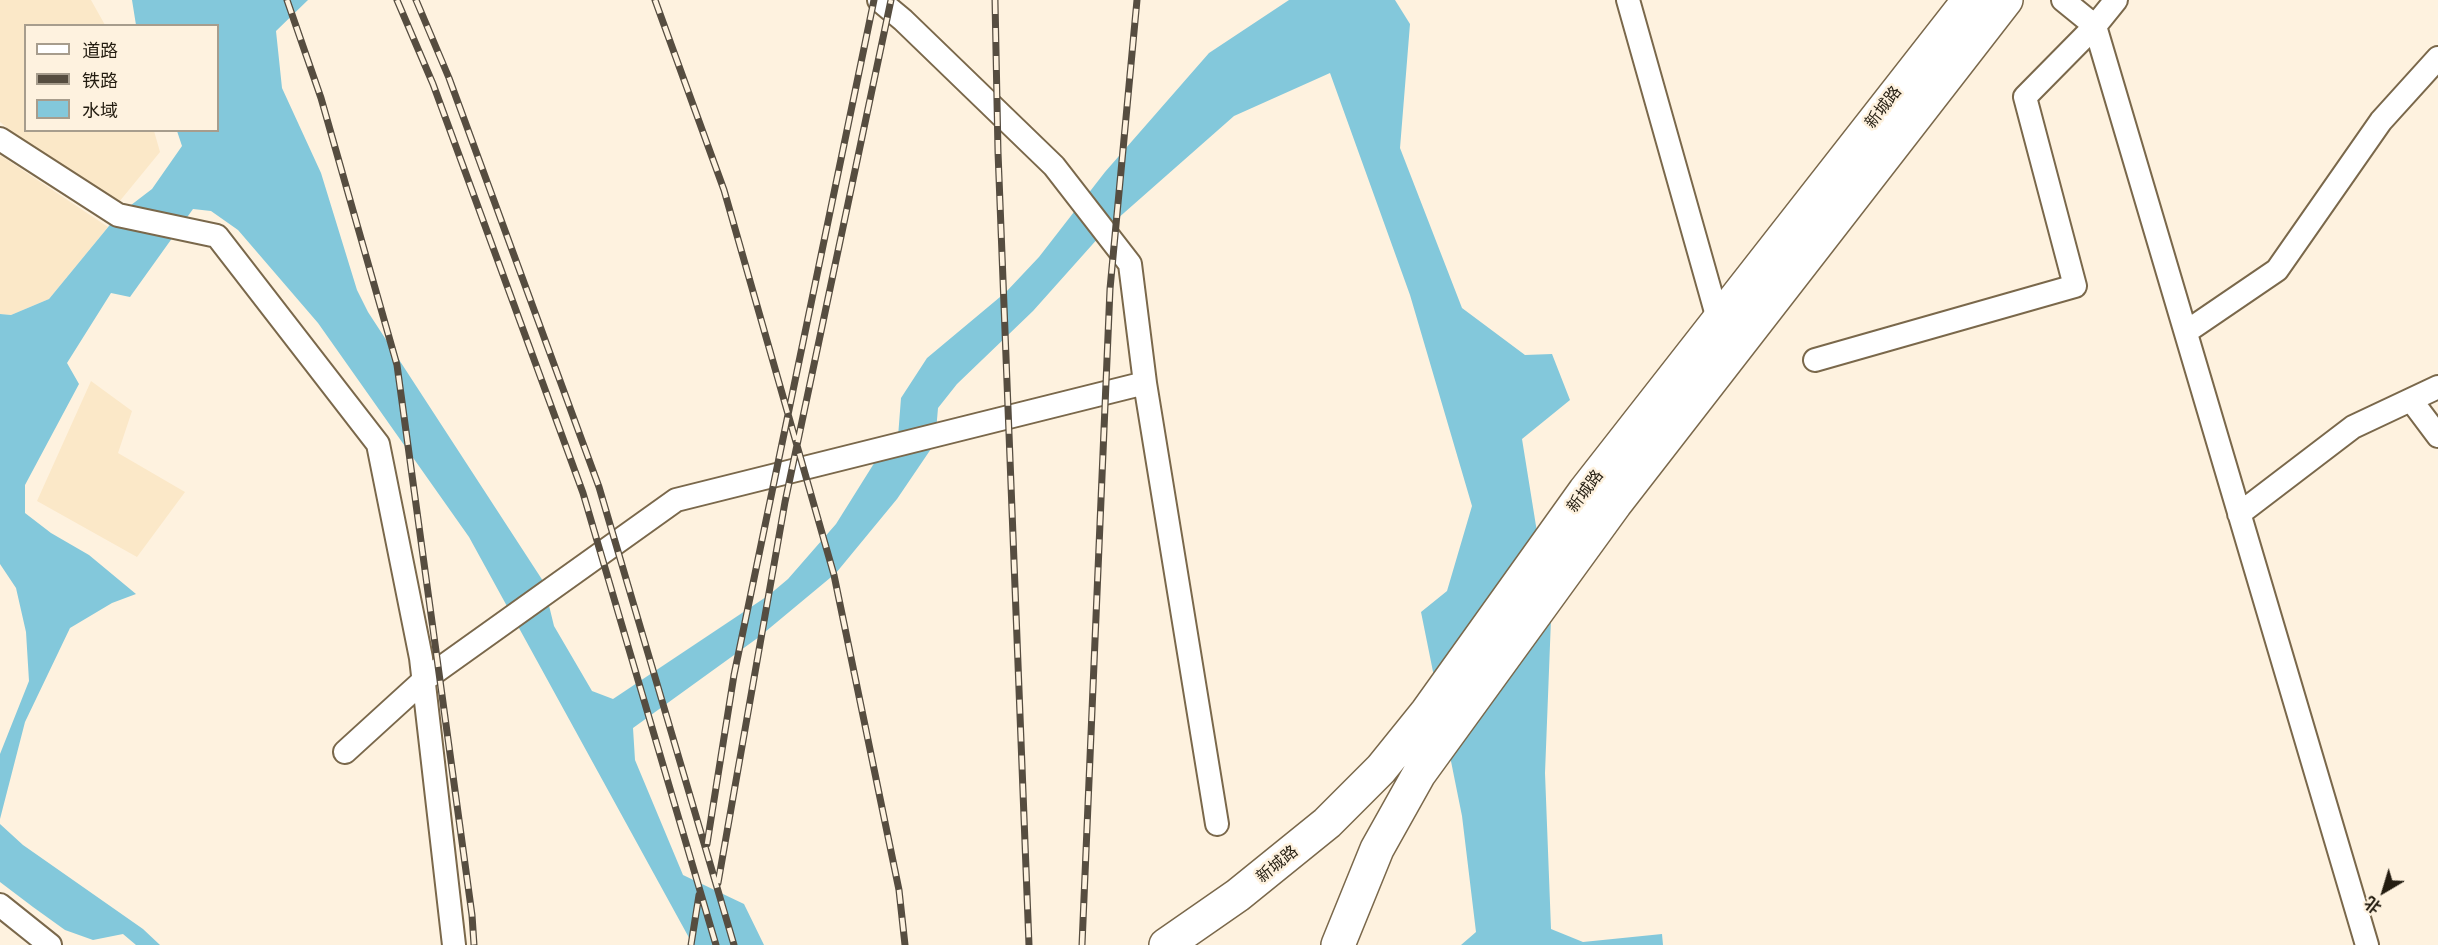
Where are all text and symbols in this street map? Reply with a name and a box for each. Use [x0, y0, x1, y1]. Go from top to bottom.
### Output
legend [24, 24, 219, 132]
text: 道路 [82, 40, 118, 60]
text: 铁路 [82, 70, 118, 90]
street label: 新城路 [1861, 82, 1905, 132]
text: 水域 [82, 100, 118, 120]
street label: 新城路 [1563, 466, 1607, 516]
street label: 新城路 [1252, 841, 1302, 887]
north arrow [2354, 861, 2414, 921]
text: 北 [2361, 893, 2385, 917]

